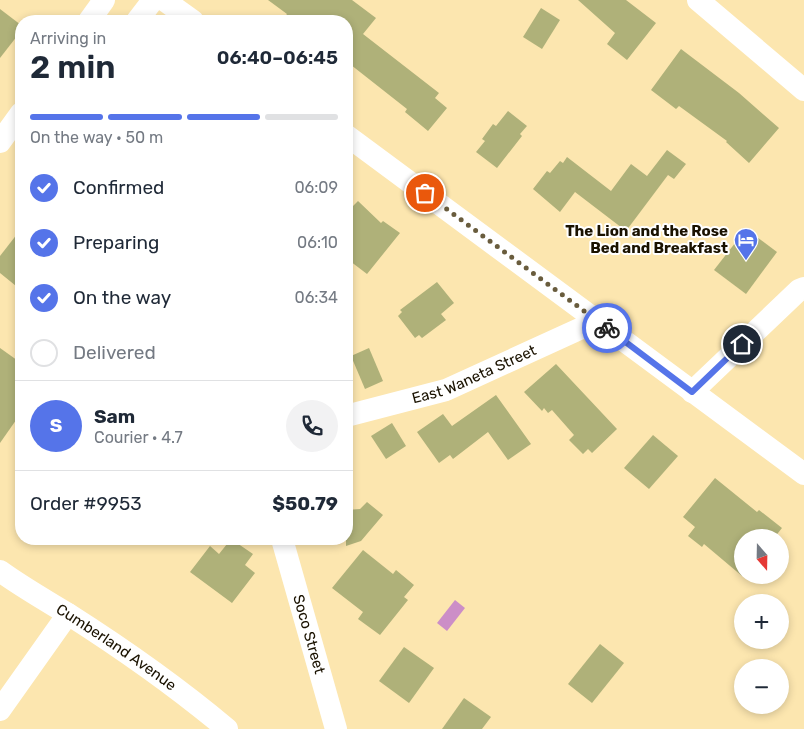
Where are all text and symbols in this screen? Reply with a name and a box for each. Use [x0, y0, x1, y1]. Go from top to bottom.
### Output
text: Arriving in [30, 29, 106, 48]
text: 06:40–06:45 [217, 46, 338, 69]
text: 2 min [30, 48, 115, 86]
text: On the way · 50 m [30, 128, 163, 147]
pin [404, 172, 446, 214]
icon: check [30, 174, 58, 202]
text: Confirmed [73, 176, 164, 199]
text: 06:09 [294, 178, 338, 197]
icon: bag [411, 179, 439, 207]
place label: The Lion and the Rose Bed and Breakfast [565, 222, 728, 257]
hotel icon: The Lion and the Rose Bed and Breakfast [733, 227, 759, 261]
icon: check [30, 229, 58, 257]
text: Preparing [73, 231, 159, 254]
text: 06:10 [297, 233, 338, 252]
icon: check [30, 284, 58, 312]
text: On the way [73, 286, 171, 309]
text: 06:34 [295, 288, 338, 307]
courier [582, 303, 632, 353]
icon: bike [593, 314, 621, 342]
pin [721, 323, 763, 365]
icon: home [728, 330, 756, 358]
text: Delivered [73, 341, 156, 364]
street label: East Waneta Street [410, 341, 539, 407]
button: phone [286, 400, 338, 452]
text: Sam [94, 405, 135, 428]
text: S [50, 414, 62, 437]
text: Courier · 4.7 [94, 428, 183, 447]
text: Order #9953 [30, 492, 142, 515]
text: $50.79 [272, 492, 338, 515]
north arrow [734, 529, 789, 584]
map controls [734, 529, 789, 714]
street label: Soco Street [289, 592, 329, 676]
button: + [734, 594, 789, 649]
street label: Cumberland Avenue [53, 600, 180, 694]
button: − [734, 659, 789, 714]

